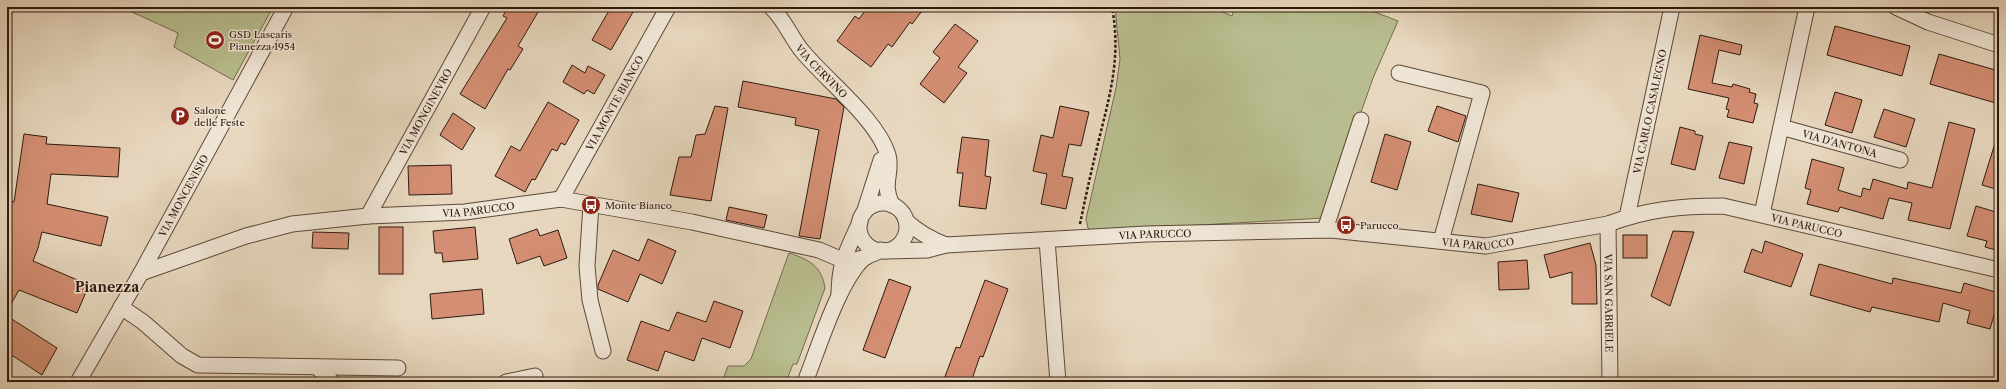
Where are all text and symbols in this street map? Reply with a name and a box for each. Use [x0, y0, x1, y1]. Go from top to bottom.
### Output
place label: GSD Lascaris Pianezza 1954 [229, 28, 295, 53]
sports icon: GSD Lascaris Pianezza 1954 [204, 29, 226, 51]
street label: VIA CERVINO [792, 41, 850, 101]
street label: VIA CARLO CASALEGNO [1630, 48, 1670, 176]
street label: VIA MONTE BIANCO [583, 53, 647, 154]
street label: VIA MONGINEVRO [396, 66, 455, 158]
place label: Salone delle Feste [194, 104, 245, 129]
parking icon: Salone delle Feste [169, 105, 191, 127]
street label: VIA D'ANTONA [1800, 127, 1879, 161]
street label: VIA MONCENISIO [155, 152, 211, 240]
bus stop icon: Monte Bianco [580, 194, 602, 216]
street label: VIA PARUCCO [441, 199, 516, 220]
place label: Monte Bianco [605, 199, 672, 212]
street label: VIA PARUCCO [1769, 211, 1844, 240]
bus stop icon: Parucco [1335, 214, 1357, 236]
place label: Parucco [1360, 219, 1399, 232]
street label: VIA PARUCCO [1117, 227, 1192, 243]
street label: VIA PARUCCO [1440, 235, 1515, 253]
street label: VIA SAN GABRIELE [1601, 253, 1616, 352]
district label: Pianezza [75, 278, 140, 296]

